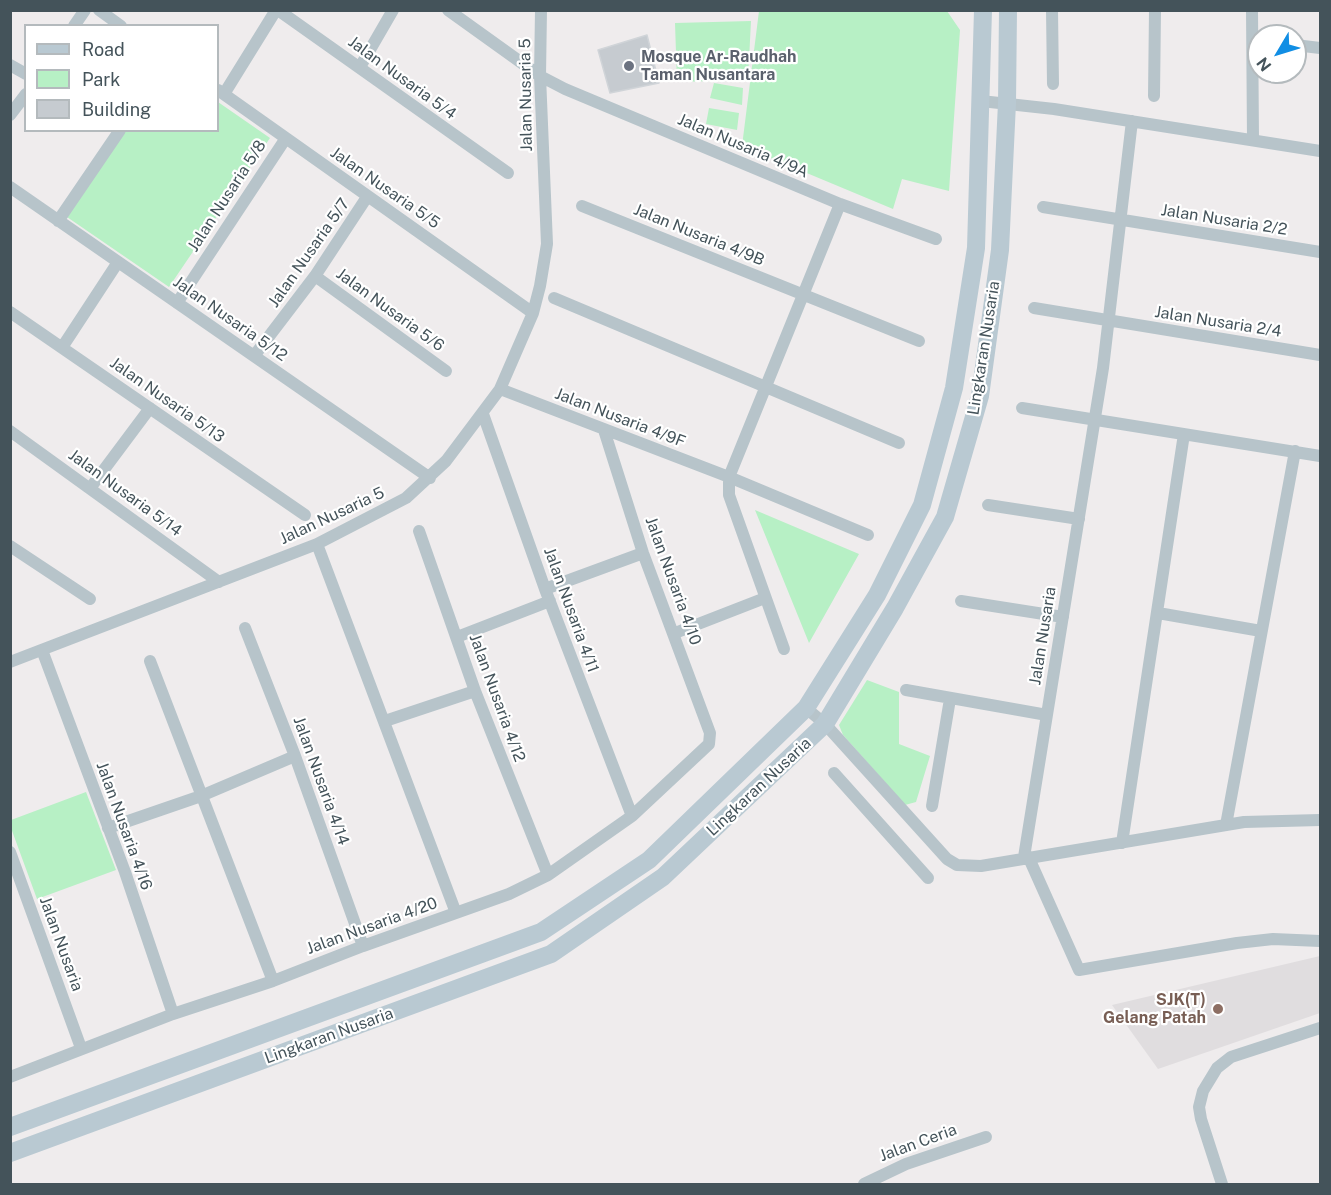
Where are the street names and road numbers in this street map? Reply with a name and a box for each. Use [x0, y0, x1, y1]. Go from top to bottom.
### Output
street label: Jalan Nusaria 5/4 [344, 32, 460, 124]
street label: Jalan Nusaria 5 [515, 38, 537, 152]
street label: Jalan Nusaria 4/9A [675, 110, 811, 182]
street label: Jalan Nusaria 5/8 [184, 137, 270, 255]
street label: Jalan Nusaria 5/5 [327, 143, 443, 233]
street label: Jalan Nusaria 5/7 [264, 195, 354, 311]
street label: Jalan Nusaria 4/9B [631, 200, 767, 270]
street label: Jalan Nusaria 2/2 [1159, 201, 1289, 239]
street label: Jalan Nusaria 5/6 [332, 264, 448, 356]
street label: Jalan Nusaria 5/12 [169, 272, 291, 366]
street label: Lingkaran Nusaria [964, 280, 1004, 416]
street label: Jalan Nusaria 2/4 [1153, 302, 1283, 342]
street label: Jalan Nusaria 5/13 [106, 353, 228, 447]
street label: Jalan Nusaria 4/9F [552, 384, 688, 452]
street label: Jalan Nusaria 5/14 [65, 445, 185, 541]
street label: Jalan Nusaria 5 [277, 483, 387, 549]
street label: Jalan Nusaria 4/10 [641, 514, 705, 648]
street label: Jalan Nusaria 4/11 [539, 545, 603, 675]
street label: Jalan Nusaria [1026, 586, 1060, 686]
street label: Jalan Nusaria 4/12 [465, 631, 529, 765]
street label: Jalan Nusaria 4/14 [289, 714, 353, 848]
street label: Lingkaran Nusaria [703, 734, 815, 840]
street label: Jalan Nusaria 4/16 [92, 759, 156, 893]
street label: Jalan Nusaria 4/20 [304, 893, 440, 959]
street label: Jalan Nusaria [35, 894, 87, 994]
street label: Lingkaran Nusaria [262, 1004, 396, 1068]
street label: Jalan Ceria [877, 1120, 959, 1166]

